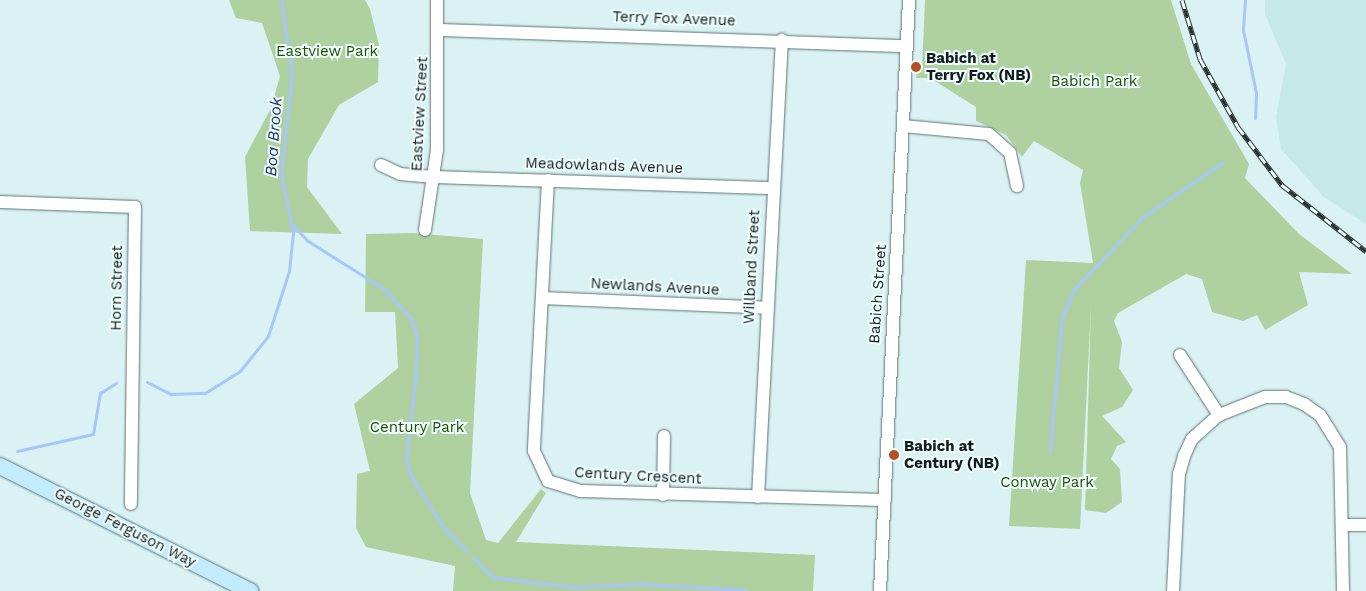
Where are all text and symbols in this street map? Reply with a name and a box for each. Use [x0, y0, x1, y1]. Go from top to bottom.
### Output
street label: Terry Fox Avenue [612, 8, 736, 30]
park label: Eastview Park [276, 43, 378, 61]
place label: Babich at Terry Fox (NB) [926, 49, 1032, 84]
street label: Eastview Street [408, 56, 432, 172]
marker: Babich at Terry Fox (NB) [910, 61, 922, 73]
park label: Babich Park [1051, 73, 1137, 91]
water label: Boa Brook [262, 97, 286, 177]
street label: Meadowlands Avenue [525, 154, 683, 178]
street label: Willband Street [740, 209, 764, 325]
street label: Babich Street [866, 244, 890, 344]
street label: Horn Street [107, 245, 127, 331]
street label: Newlands Avenue [590, 275, 720, 299]
park label: Century Park [370, 419, 464, 437]
place label: Babich at Century (NB) [904, 437, 1000, 472]
marker: Babich at Century (NB) [888, 449, 900, 461]
street label: Century Crescent [574, 464, 702, 488]
park label: Conway Park [1000, 474, 1094, 492]
street label: George Ferguson Way [51, 484, 199, 572]

